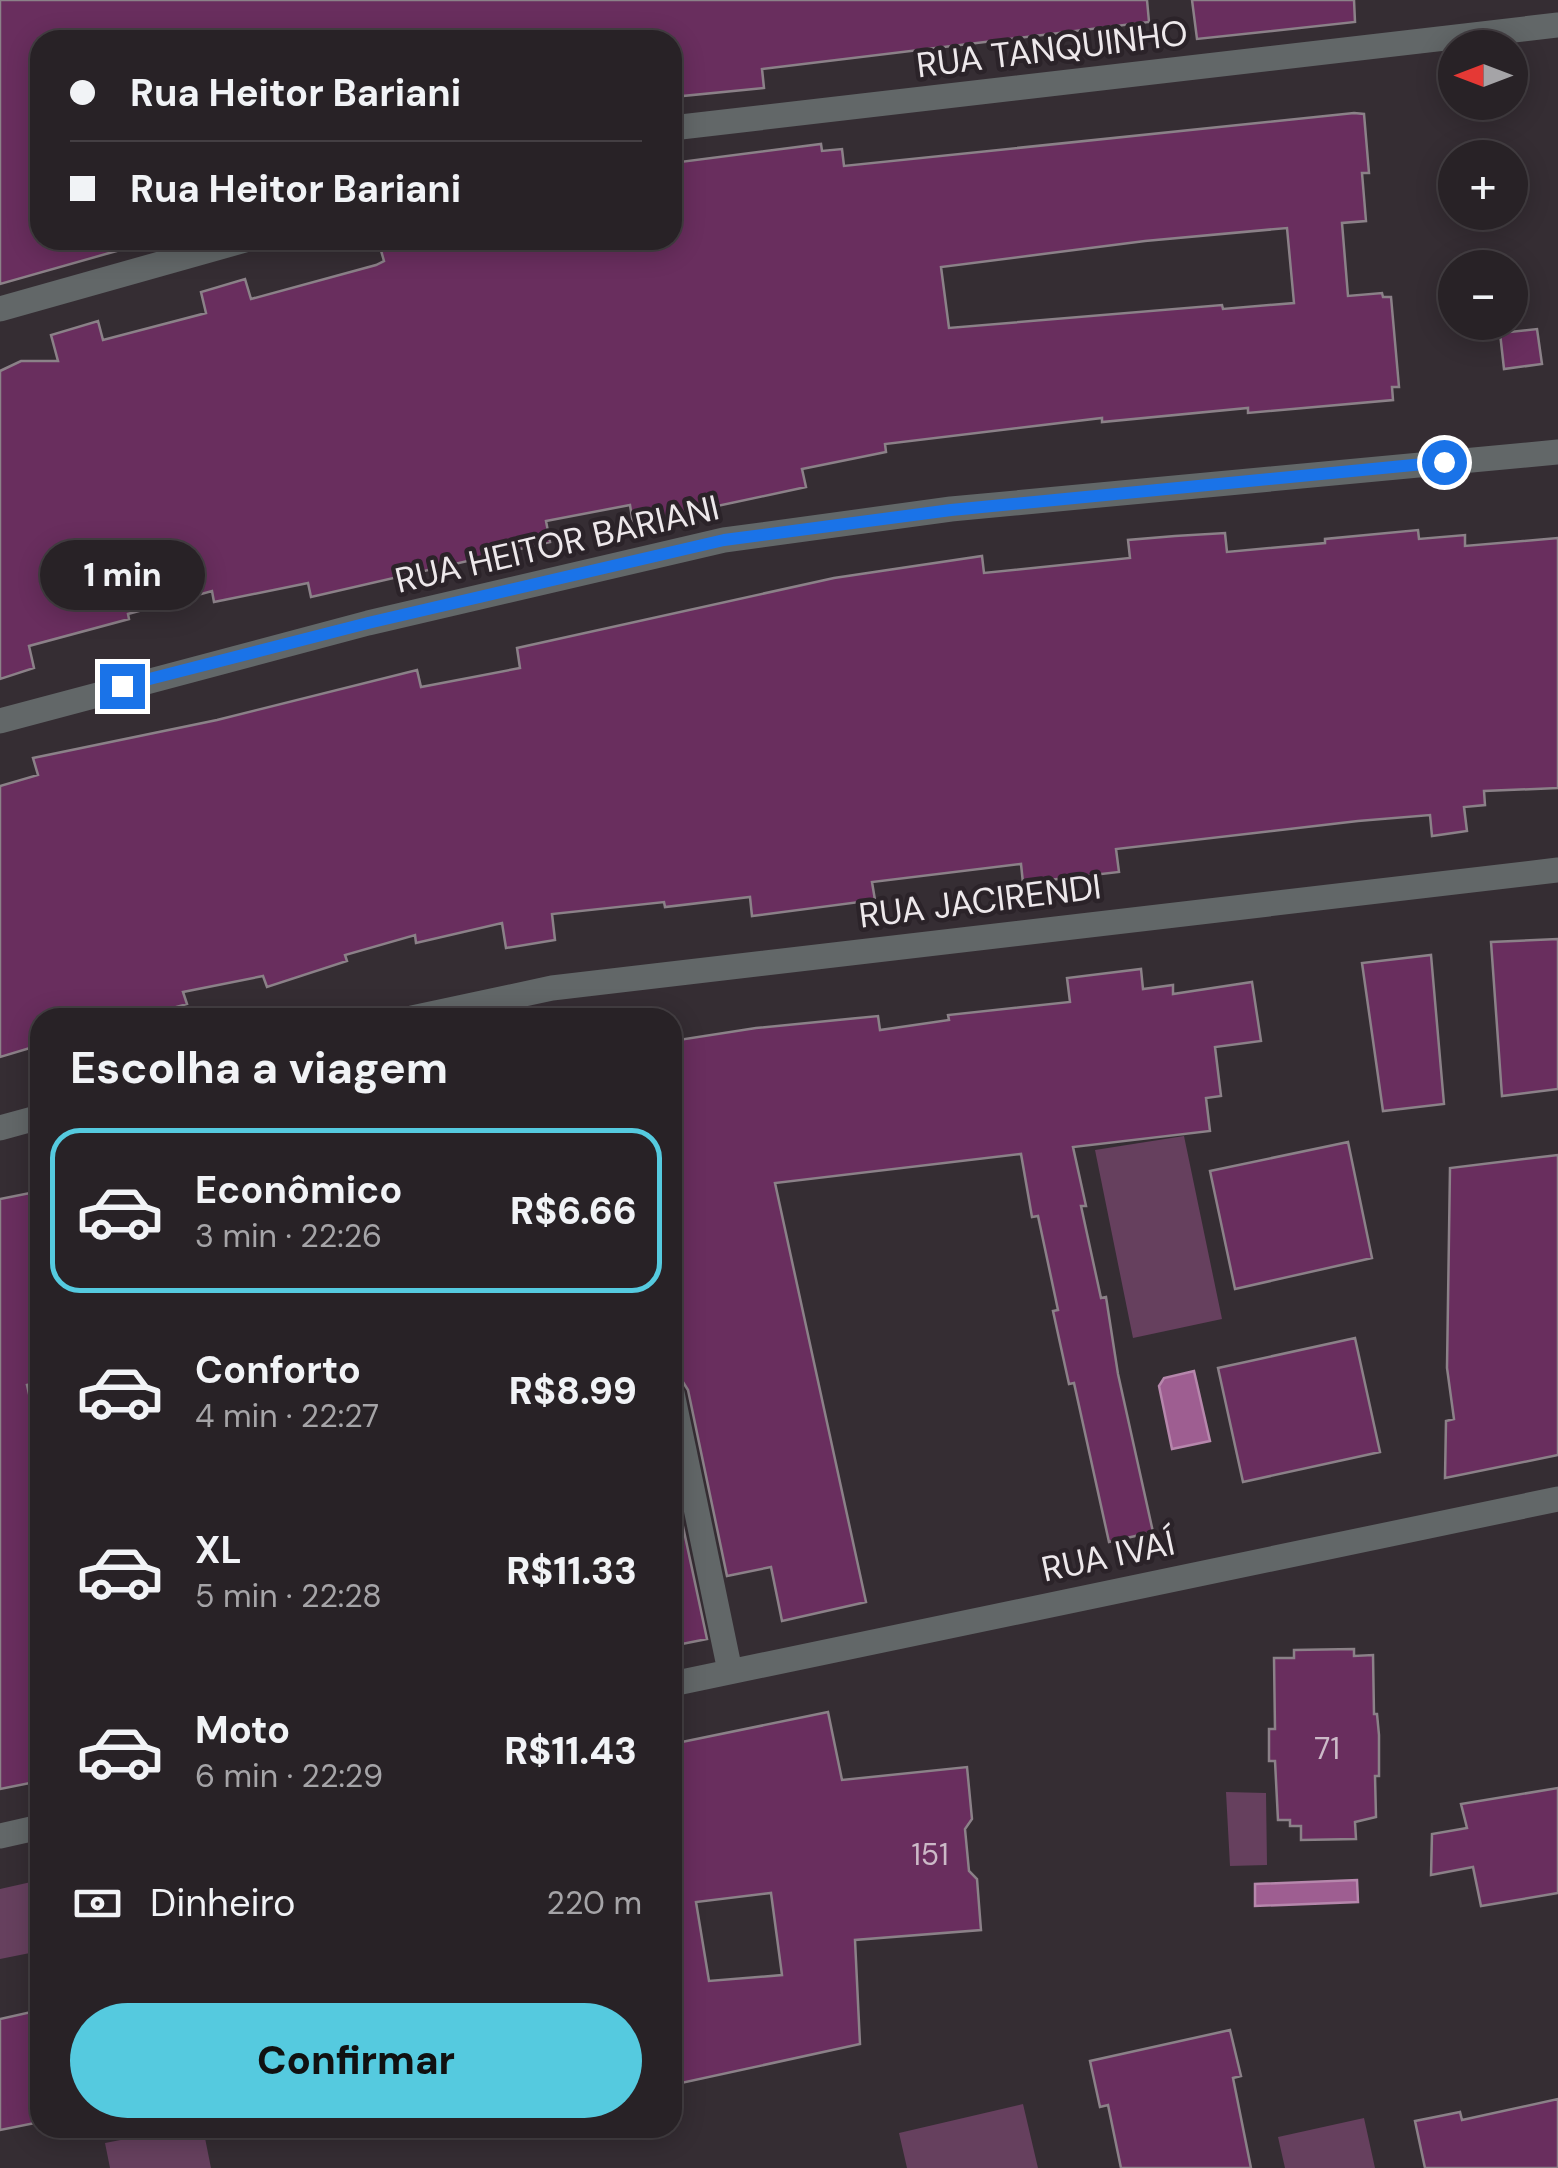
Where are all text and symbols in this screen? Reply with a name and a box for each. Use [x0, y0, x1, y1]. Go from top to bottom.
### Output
street label: RUA TANQUINHO [914, 10, 1190, 88]
north arrow [1438, 30, 1528, 120]
map controls [1438, 30, 1528, 340]
text: Rua Heitor Bariani [130, 68, 461, 118]
button: + [1438, 140, 1528, 230]
text: Rua Heitor Bariani [130, 164, 461, 214]
button: − [1438, 250, 1528, 340]
route start [1422, 440, 1467, 485]
street label: RUA HEITOR BARIANI [391, 484, 723, 604]
callout: 1 min [39, 541, 204, 611]
text: 1 min [83, 554, 162, 596]
route end [100, 664, 145, 709]
street label: RUA JACIRENDI [856, 863, 1104, 939]
text: Escolha a viagem [70, 1038, 448, 1097]
text: Econômico [195, 1165, 402, 1215]
icon: car [75, 1166, 165, 1256]
text: R$6.66 [510, 1186, 637, 1236]
text: 3 min · 22:26 [195, 1215, 382, 1257]
text: Conforto [195, 1345, 361, 1395]
icon: car [75, 1346, 165, 1436]
text: R$8.99 [509, 1366, 637, 1416]
text: 4 min · 22:27 [195, 1395, 379, 1437]
street label: RUA IVAÍ [1037, 1519, 1179, 1593]
text: XL [195, 1525, 242, 1575]
icon: car [75, 1526, 165, 1616]
text: R$11.33 [506, 1546, 637, 1596]
text: 5 min · 22:28 [195, 1575, 382, 1617]
text: Moto [195, 1705, 290, 1755]
icon: car [75, 1706, 165, 1796]
text: R$11.43 [504, 1726, 637, 1776]
house number: 71 [1314, 1729, 1340, 1768]
text: 6 min · 22:29 [195, 1755, 383, 1797]
house number: 151 [911, 1835, 949, 1874]
icon: cash [70, 1876, 125, 1931]
text: Dinheiro [150, 1878, 296, 1928]
text: 220 m [547, 1882, 642, 1924]
button: Confirmar [70, 2003, 642, 2118]

